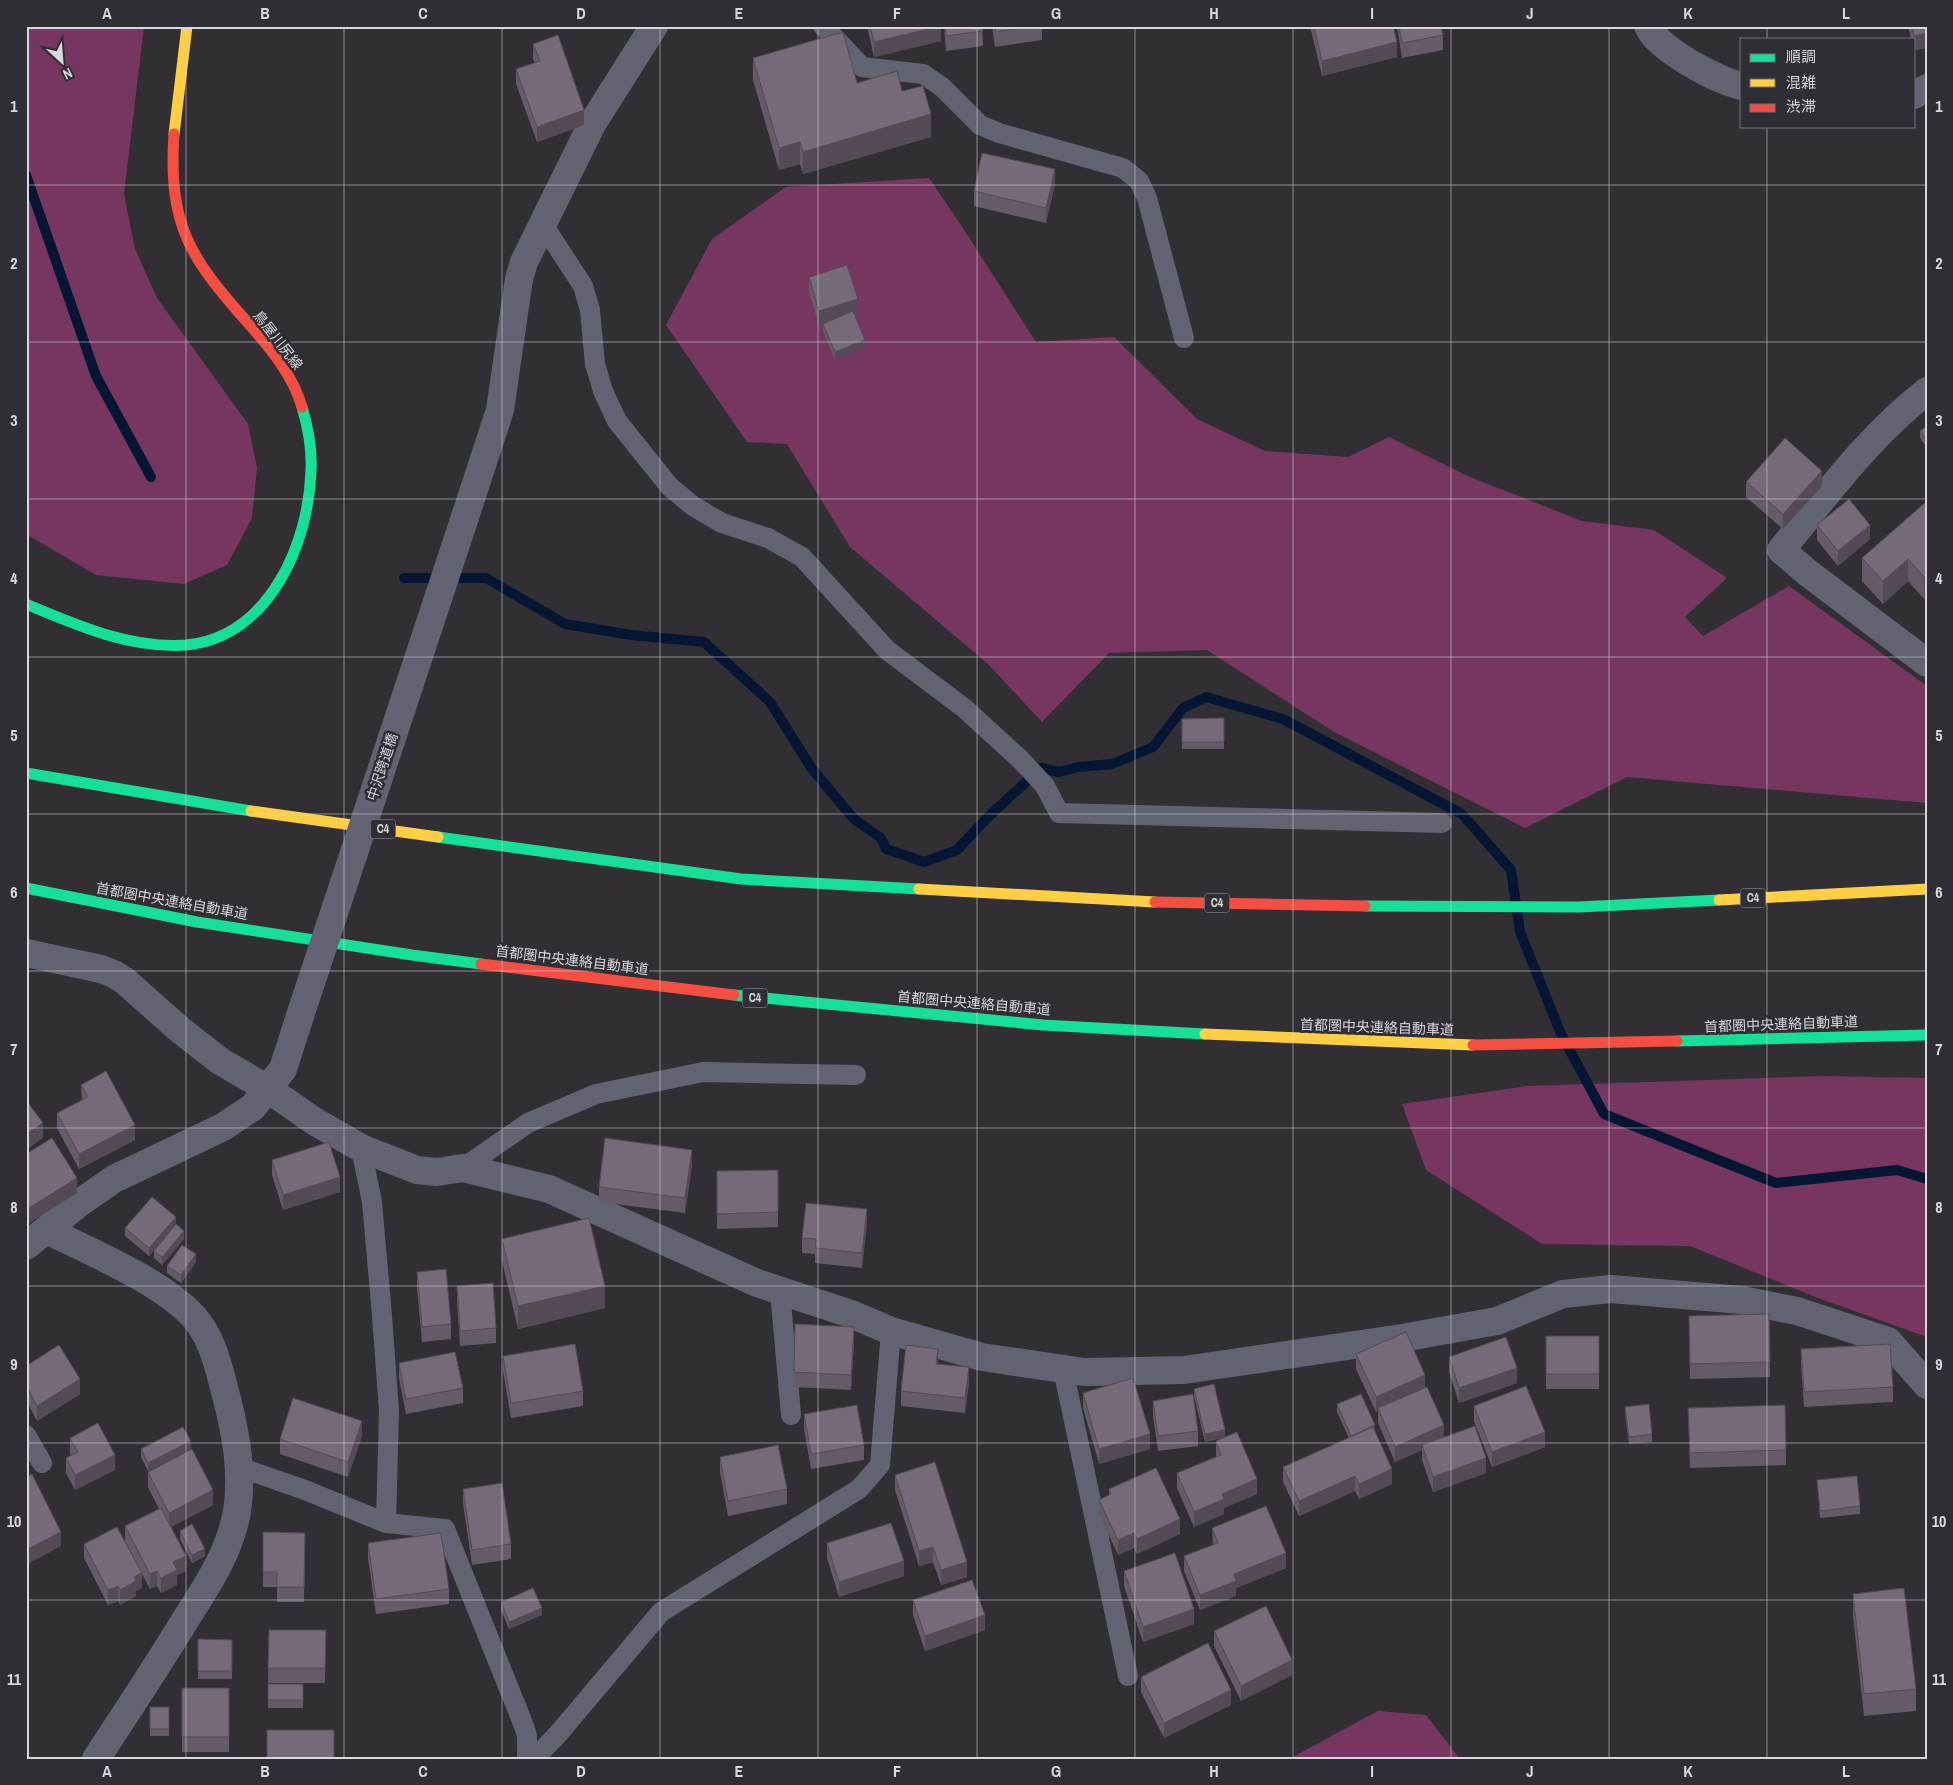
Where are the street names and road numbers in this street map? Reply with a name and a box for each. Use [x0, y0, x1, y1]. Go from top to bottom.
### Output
street label: 鳥屋川尻線 [249, 307, 307, 373]
street label: 中沢跨道橋 [363, 731, 401, 803]
road number: C4 [370, 820, 396, 839]
street label: 首都圏中央連絡自動車道 [95, 879, 249, 923]
road number: C4 [1740, 888, 1766, 908]
road number: C4 [1204, 894, 1230, 912]
street label: 首都圏中央連絡自動車道 [494, 942, 650, 978]
street label: 首都圏中央連絡自動車道 [897, 987, 1051, 1019]
road number: C4 [742, 988, 768, 1008]
street label: 首都圏中央連絡自動車道 [1704, 1012, 1858, 1036]
street label: 首都圏中央連絡自動車道 [1300, 1015, 1454, 1039]

